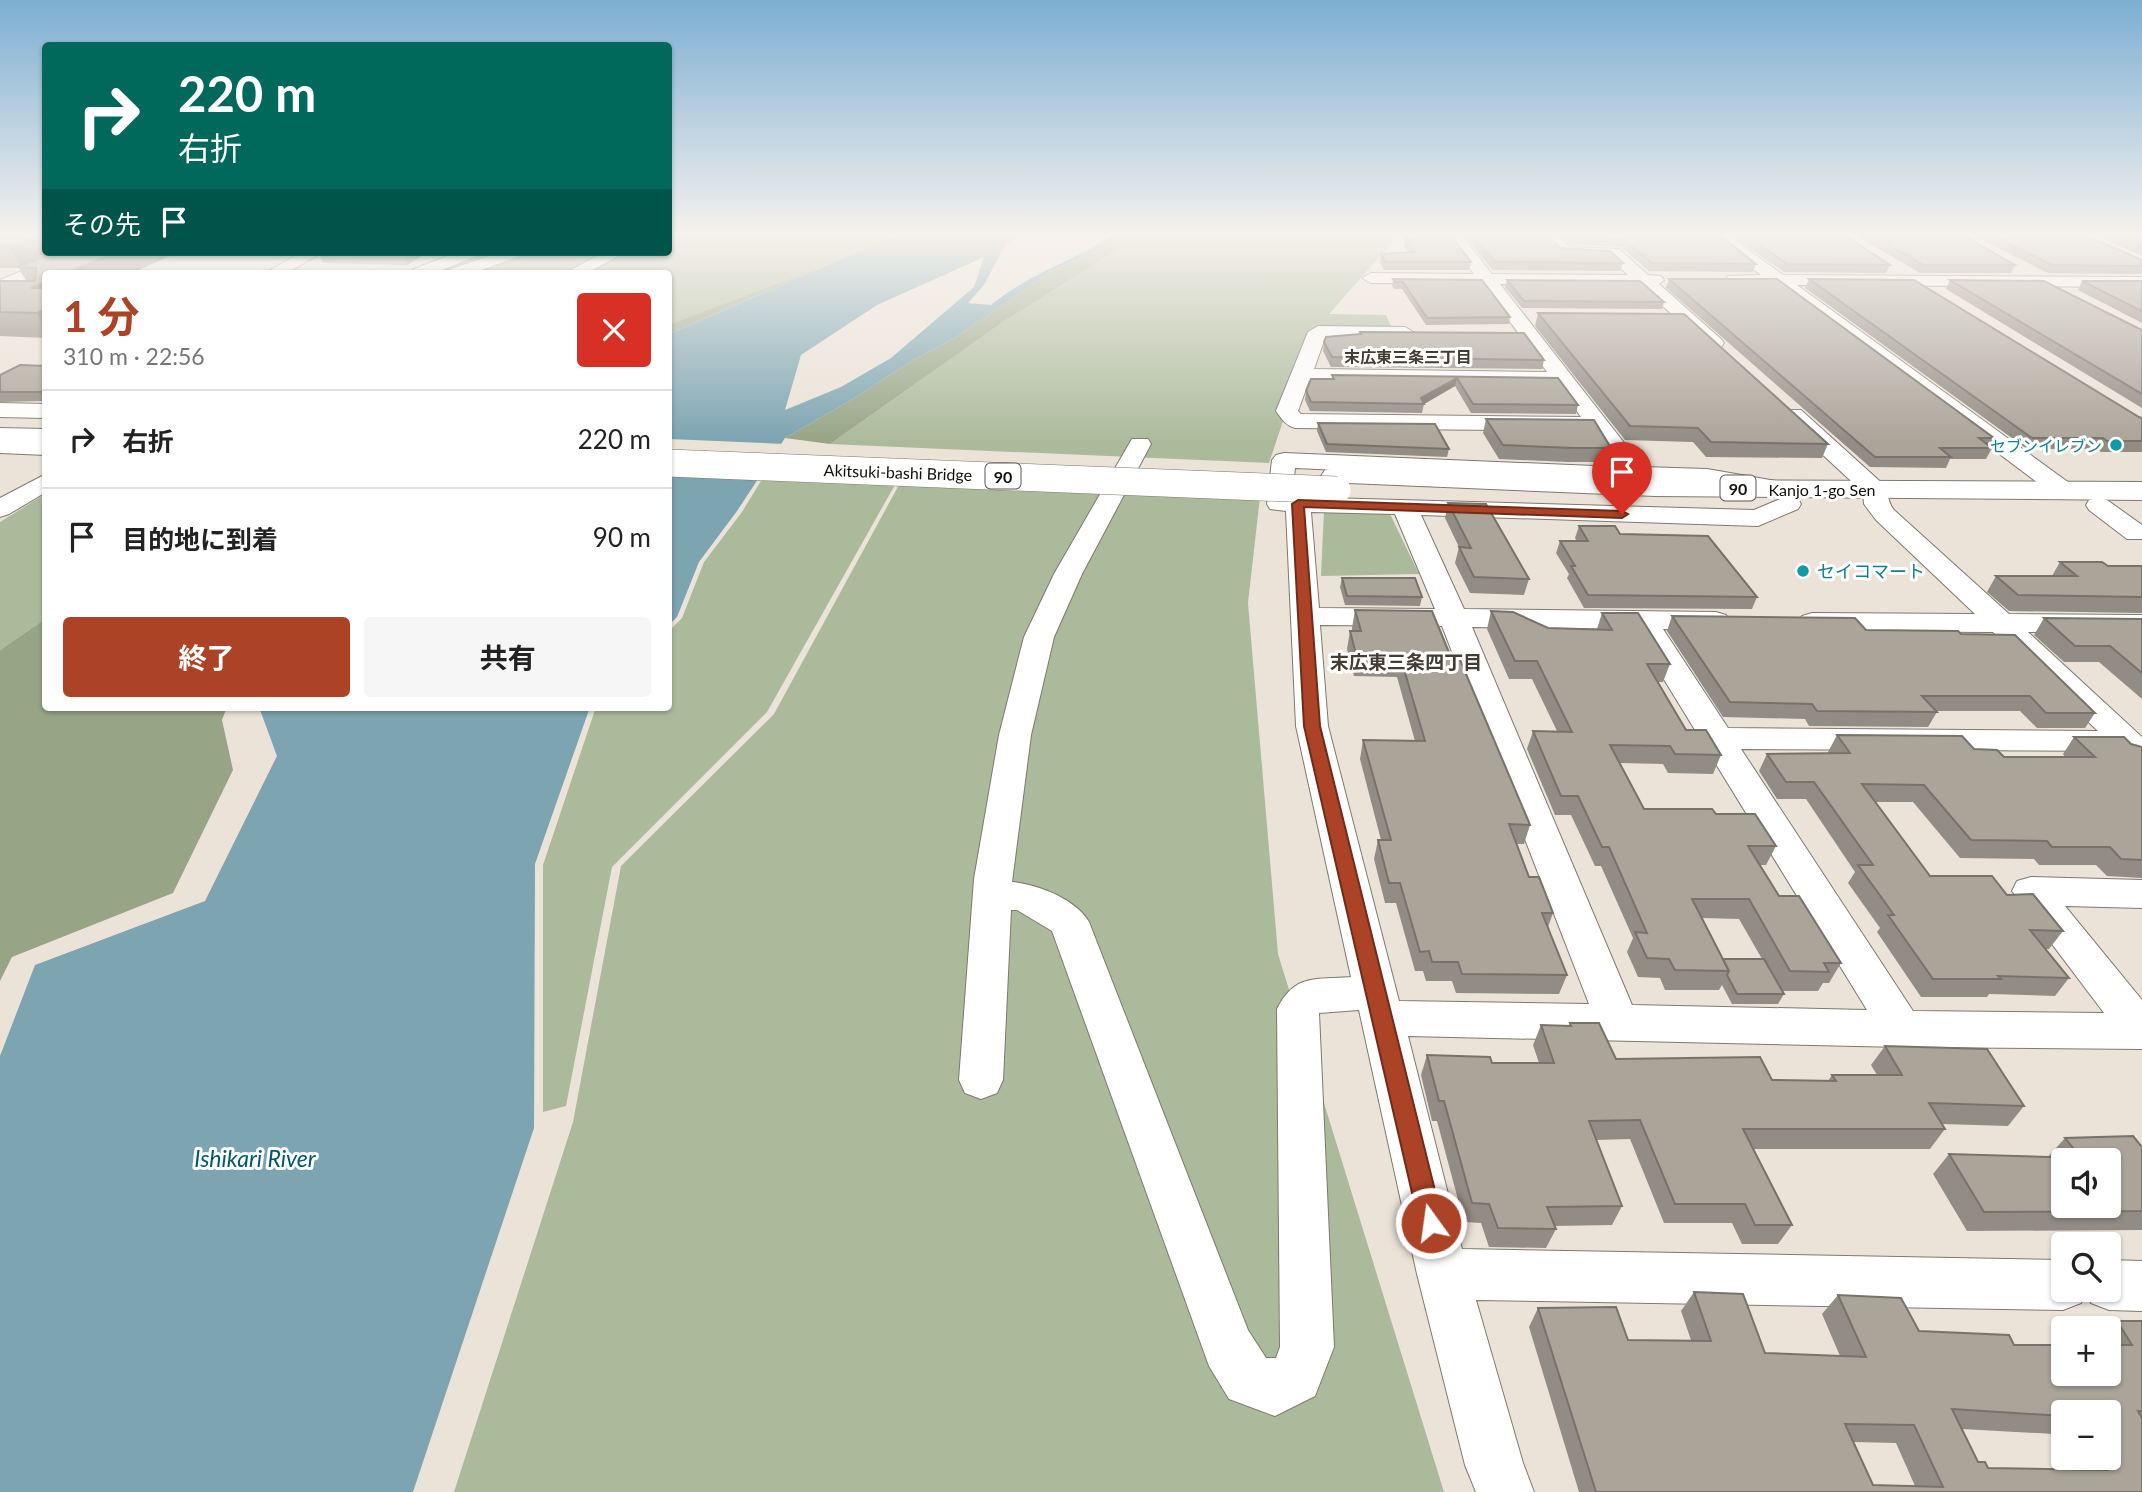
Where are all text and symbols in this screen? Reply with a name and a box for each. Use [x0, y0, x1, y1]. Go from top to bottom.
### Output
text: 220 m [178, 64, 316, 122]
icon: right [63, 70, 154, 161]
text: 右折 [178, 128, 242, 167]
icon: arrive [155, 203, 193, 241]
text: その先 [63, 208, 141, 240]
text: 1 分 [63, 291, 140, 341]
button: close [577, 293, 651, 367]
text: 310 m · 22:56 [63, 342, 205, 370]
district label: 末広東三条三丁目 [1344, 347, 1472, 366]
icon: right [63, 420, 101, 458]
text: 220 m [578, 423, 651, 455]
text: 右折 [122, 425, 174, 457]
place label: セブンイレブン [1990, 436, 2102, 455]
marker: セブンイレブン [2108, 437, 2124, 453]
pin [1592, 442, 1652, 514]
icon: arrive [1603, 453, 1641, 491]
street label: Akitsuki-bashi Bridge [824, 460, 972, 484]
road number: 90 [986, 463, 1020, 489]
road number: 90 [1720, 475, 1756, 500]
street label: Kanjo 1-go Sen [1768, 480, 1876, 499]
icon: arrive [63, 518, 101, 556]
text: 90 m [593, 521, 651, 553]
text: 目的地に到着 [122, 523, 278, 555]
place label: セイコマート [1817, 560, 1925, 582]
marker: セイコマート [1795, 563, 1811, 579]
button: 終了 [63, 617, 350, 697]
button: 共有 [364, 617, 651, 697]
district label: 末広東三条四丁目 [1330, 650, 1482, 673]
water label: Ishikari River [194, 1144, 317, 1172]
map controls [2051, 1148, 2121, 1470]
button: sound [2051, 1148, 2121, 1218]
position arrow [1394, 1186, 1468, 1260]
button: search [2051, 1232, 2121, 1302]
button: + [2051, 1316, 2121, 1386]
button: − [2051, 1400, 2121, 1470]

